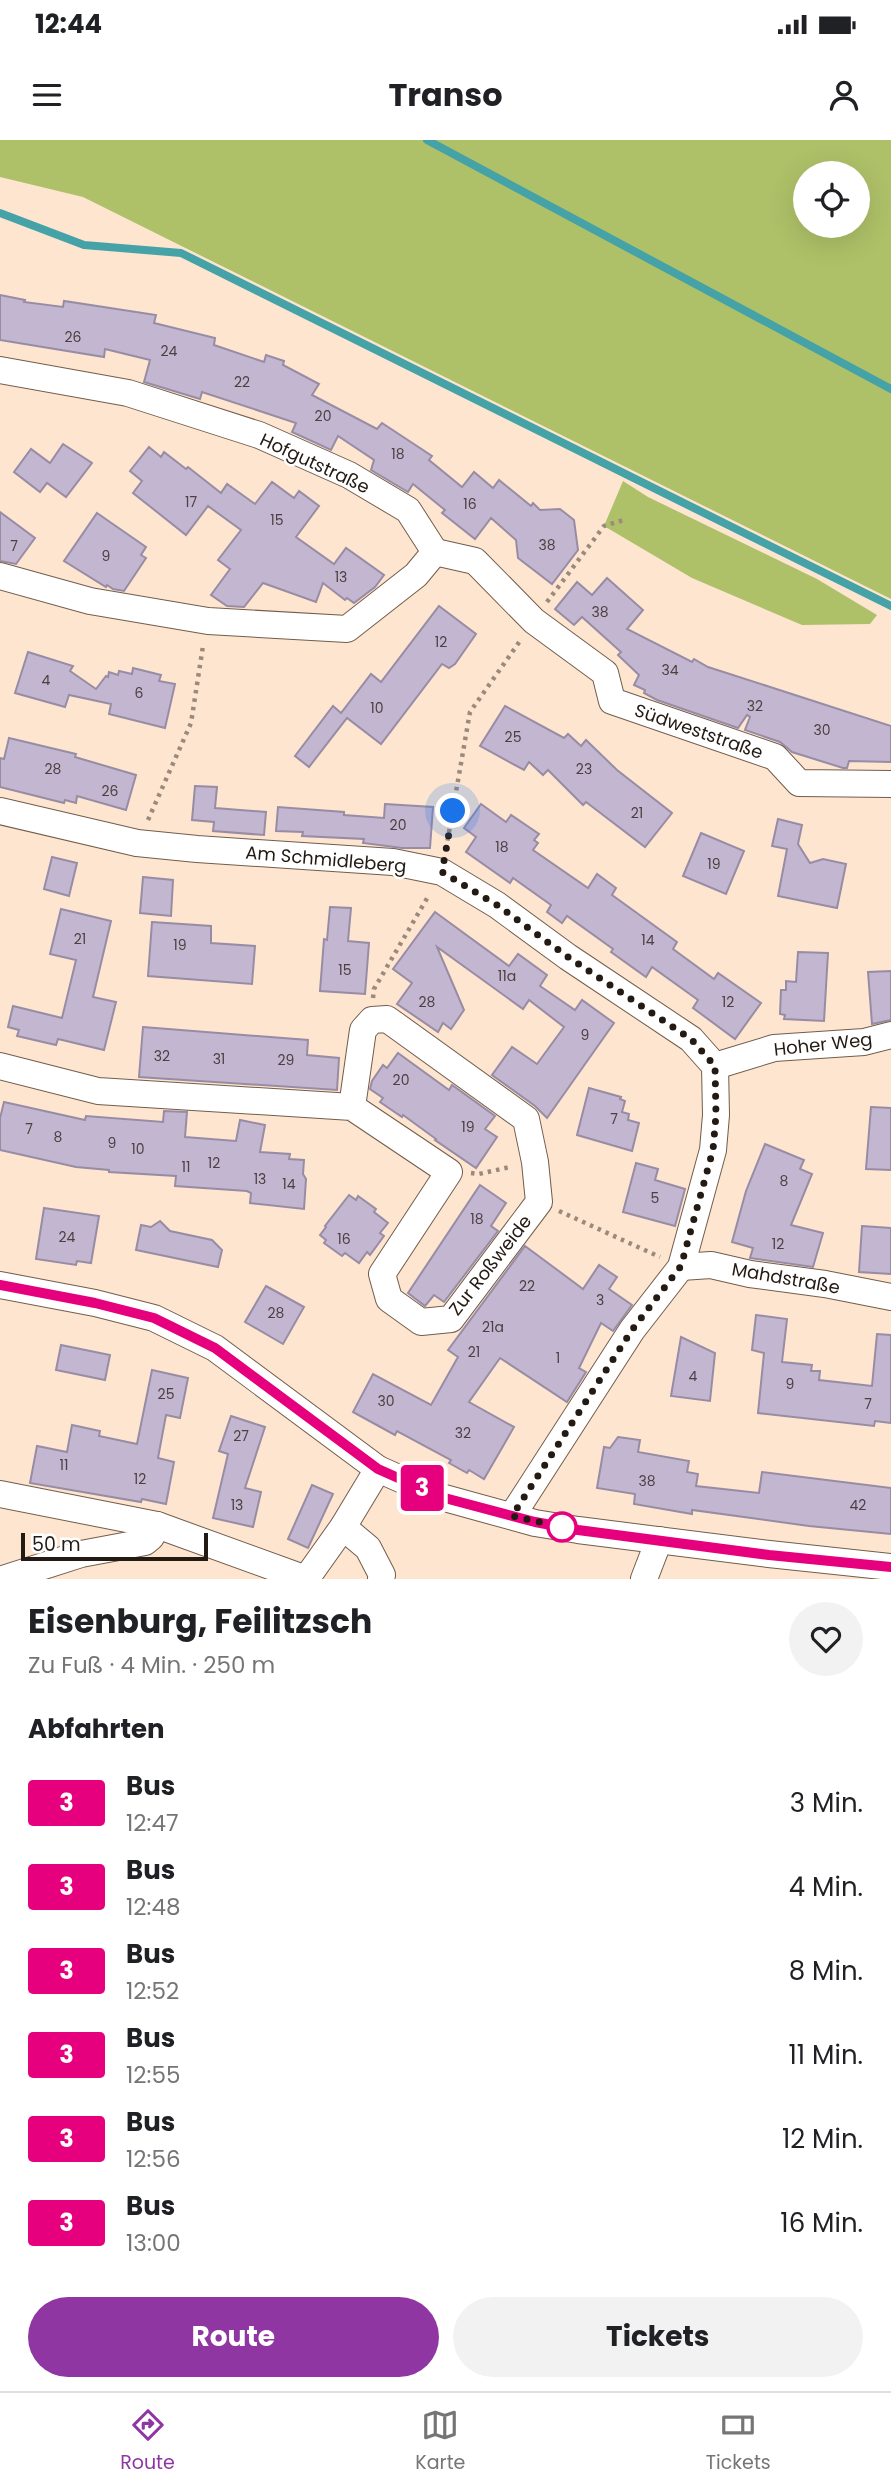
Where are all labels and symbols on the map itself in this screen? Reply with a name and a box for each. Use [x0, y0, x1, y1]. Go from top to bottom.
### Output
house number: 26 [65, 327, 82, 347]
house number: 24 [161, 341, 178, 361]
house number: 22 [234, 372, 250, 392]
house number: 20 [315, 406, 331, 426]
street label: Hofgutstraße [256, 427, 374, 499]
house number: 18 [391, 444, 405, 464]
house number: 17 [185, 492, 197, 512]
house number: 16 [463, 494, 477, 514]
house number: 15 [270, 510, 284, 530]
house number: 38 [538, 535, 556, 555]
house number: 7 [10, 536, 18, 556]
house number: 9 [102, 546, 110, 566]
house number: 13 [335, 567, 347, 587]
house number: 38 [591, 602, 609, 622]
house number: 12 [435, 632, 447, 652]
house number: 34 [661, 660, 679, 680]
house number: 4 [42, 670, 51, 690]
house number: 6 [135, 683, 144, 703]
house number: 32 [747, 696, 763, 716]
street label: Südweststraße [631, 697, 767, 765]
house number: 10 [370, 698, 384, 718]
house number: 30 [813, 720, 831, 740]
house number: 25 [505, 727, 521, 747]
house number: 28 [45, 759, 62, 779]
house number: 23 [576, 759, 592, 779]
house number: 26 [102, 781, 119, 801]
your location [435, 793, 470, 828]
house number: 21 [631, 803, 643, 823]
house number: 20 [390, 815, 406, 835]
house number: 18 [495, 837, 509, 857]
street label: Am Schmidleberg [244, 840, 408, 878]
house number: 19 [707, 854, 721, 874]
house number: 21 [74, 929, 86, 949]
house number: 14 [641, 930, 655, 950]
house number: 19 [173, 935, 187, 955]
house number: 15 [338, 960, 352, 980]
house number: 11a [498, 966, 516, 986]
house number: 28 [419, 992, 436, 1012]
house number: 12 [722, 992, 734, 1012]
house number: 9 [581, 1025, 589, 1045]
street label: Hoher Weg [772, 1026, 874, 1062]
house number: 32 [154, 1046, 170, 1066]
house number: 31 [213, 1049, 225, 1069]
house number: 29 [278, 1050, 294, 1070]
house number: 20 [393, 1070, 409, 1090]
house number: 7 [610, 1109, 618, 1129]
house number: 19 [461, 1117, 475, 1137]
house number: 7 [25, 1119, 33, 1139]
house number: 8 [54, 1127, 63, 1147]
house number: 9 [108, 1133, 116, 1153]
house number: 10 [131, 1139, 145, 1159]
house number: 12 [208, 1153, 220, 1173]
house number: 11 [182, 1157, 190, 1177]
house number: 13 [254, 1169, 266, 1189]
house number: 8 [780, 1171, 789, 1191]
house number: 14 [282, 1174, 296, 1194]
house number: 5 [651, 1188, 659, 1208]
house number: 18 [470, 1209, 484, 1229]
street label: Zur Roßweide [443, 1210, 537, 1320]
house number: 24 [59, 1227, 76, 1247]
house number: 16 [337, 1229, 351, 1249]
house number: 12 [772, 1234, 784, 1254]
street label: Mahdstraße [730, 1256, 842, 1300]
house number: 22 [519, 1276, 535, 1296]
house number: 3 [596, 1290, 604, 1310]
house number: 28 [268, 1303, 285, 1323]
house number: 21a [482, 1317, 504, 1337]
house number: 21 [468, 1342, 480, 1362]
house number: 1 [556, 1348, 560, 1368]
house number: 4 [689, 1366, 698, 1386]
house number: 9 [786, 1374, 794, 1394]
house number: 25 [158, 1384, 174, 1404]
house number: 30 [377, 1391, 395, 1411]
house number: 7 [864, 1394, 872, 1414]
house number: 32 [455, 1423, 471, 1443]
house number: 27 [233, 1426, 249, 1446]
house number: 11 [60, 1455, 68, 1475]
line badge: 3 [399, 1465, 445, 1511]
house number: 12 [134, 1469, 146, 1489]
house number: 38 [638, 1471, 656, 1491]
house number: 13 [231, 1495, 243, 1515]
house number: 42 [850, 1495, 866, 1515]
unlabelled marker [547, 1512, 577, 1542]
scale bar [21, 1530, 208, 1562]

